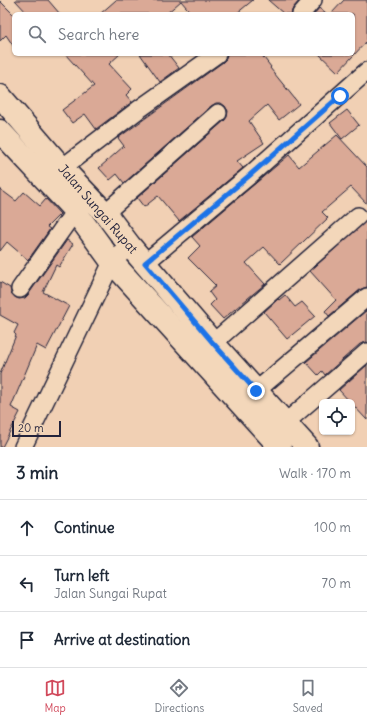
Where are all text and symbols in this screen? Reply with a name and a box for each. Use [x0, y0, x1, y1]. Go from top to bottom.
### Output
search box [12, 12, 355, 56]
icon: search [26, 23, 48, 45]
text: Search here [58, 25, 139, 44]
route start [331, 87, 349, 105]
street label: Jalan Sungai Rupat [55, 161, 142, 258]
route end [247, 382, 265, 400]
map controls [319, 399, 355, 435]
button: locate [319, 399, 355, 435]
scale bar [12, 419, 61, 438]
text: 20 m [18, 421, 44, 435]
text: 3 min [16, 462, 58, 484]
text: Walk · 170 m [279, 465, 351, 482]
icon: ahead [16, 517, 38, 539]
text: Continue [54, 518, 115, 537]
text: 100 m [314, 519, 351, 536]
text: Turn left [54, 566, 109, 585]
icon: left [16, 573, 38, 595]
text: 70 m [322, 575, 351, 592]
text: Jalan Sungai Rupat [54, 585, 167, 602]
icon: arrive [16, 629, 38, 651]
text: Arrive at destination [54, 630, 190, 649]
tab: Map [44, 677, 66, 715]
tab: Directions [155, 677, 204, 715]
tab: Saved [293, 677, 323, 715]

